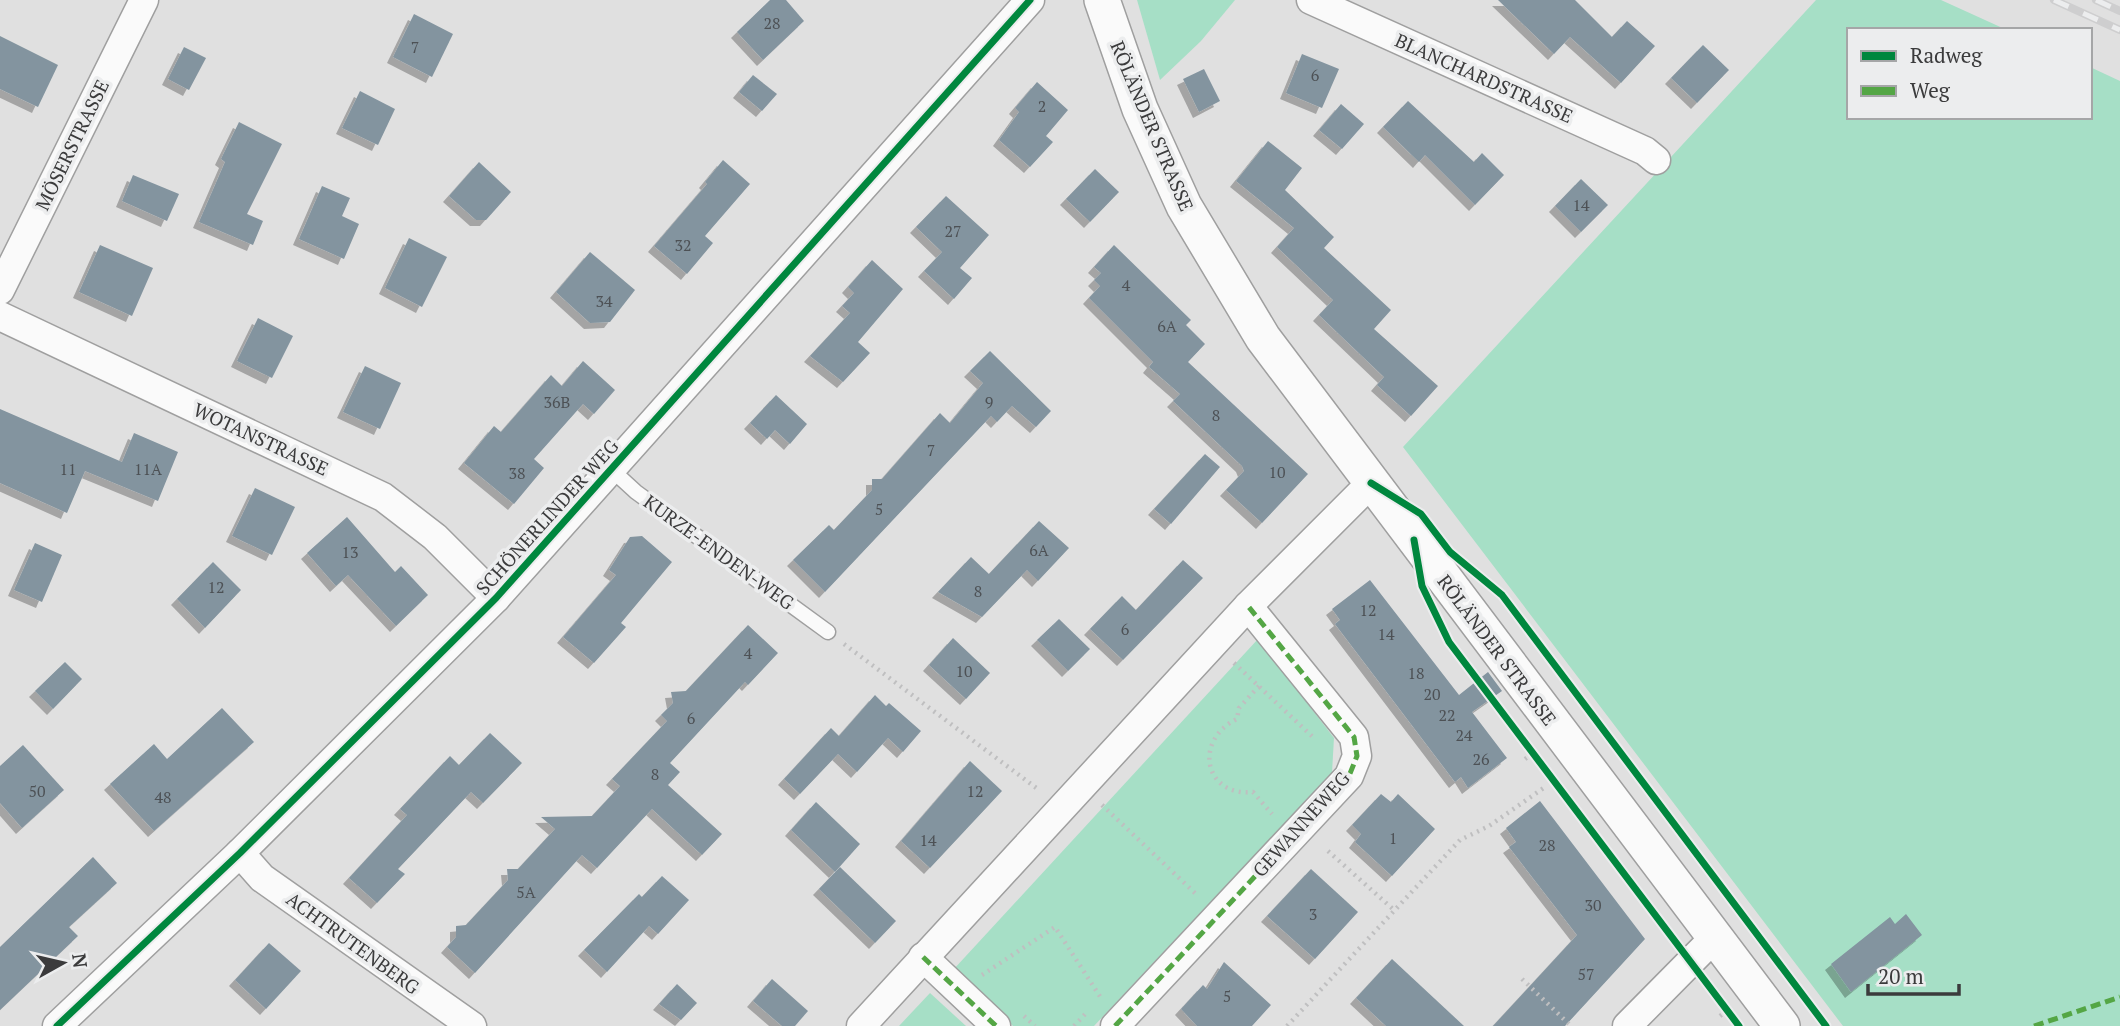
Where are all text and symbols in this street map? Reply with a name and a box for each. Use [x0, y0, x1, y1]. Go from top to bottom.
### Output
house number: 28 [763, 12, 781, 34]
street label: BLANCHARDSTRASSE [1391, 27, 1577, 128]
legend [1847, 28, 2092, 119]
house number: 7 [411, 36, 419, 58]
street label: RÖLÄNDER STRASSE [1105, 37, 1200, 215]
text: Radweg [1910, 41, 1983, 69]
house number: 6 [1311, 64, 1320, 86]
street label: MÖSERSTRASSE [29, 75, 114, 214]
text: Weg [1910, 76, 1951, 104]
house number: 2 [1038, 95, 1046, 117]
house number: 14 [1572, 194, 1590, 216]
house number: 27 [944, 220, 962, 242]
house number: 32 [674, 234, 692, 256]
house number: 4 [1122, 274, 1131, 296]
house number: 34 [595, 290, 613, 312]
house number: 6A [1157, 315, 1177, 337]
house number: 36B [544, 391, 570, 413]
house number: 9 [985, 391, 993, 413]
street label: WOTANSTRASSE [190, 396, 333, 481]
house number: 8 [1212, 404, 1220, 426]
street label: SCHÖNERLINDER WEG [470, 433, 623, 600]
house number: 7 [927, 439, 935, 461]
house number: 11 [59, 458, 77, 480]
house number: 11A [134, 458, 162, 480]
house number: 10 [1268, 461, 1286, 483]
house number: 38 [508, 462, 526, 484]
street label: KURZE-ENDEN-WEG [639, 488, 800, 615]
house number: 5 [875, 498, 883, 520]
house number: 6A [1029, 539, 1049, 561]
house number: 13 [341, 541, 359, 563]
street label: RÖLÄNDER STRASSE [1432, 569, 1562, 730]
house number: 12 [207, 576, 225, 598]
house number: 8 [974, 580, 982, 602]
house number: 12 [1359, 599, 1377, 621]
house number: 6 [1121, 618, 1130, 640]
house number: 14 [1377, 623, 1395, 645]
house number: 4 [744, 642, 753, 664]
house number: 10 [955, 660, 973, 682]
house number: 18 [1407, 662, 1425, 684]
house number: 20 [1423, 683, 1441, 705]
house number: 22 [1438, 704, 1456, 726]
house number: 6 [687, 707, 696, 729]
house number: 24 [1455, 724, 1473, 746]
house number: 26 [1472, 748, 1490, 770]
house number: 8 [651, 763, 659, 785]
street label: GEWANNEWEG [1247, 766, 1355, 882]
house number: 50 [28, 780, 46, 802]
house number: 12 [966, 780, 984, 802]
house number: 48 [154, 786, 172, 808]
house number: 1 [1389, 827, 1397, 849]
house number: 14 [919, 829, 937, 851]
house number: 28 [1538, 834, 1556, 856]
house number: 5A [516, 881, 536, 903]
street label: ACHTRUTENBERG [282, 886, 425, 999]
house number: 30 [1584, 894, 1602, 916]
house number: 3 [1309, 903, 1317, 925]
north arrow [28, 928, 98, 998]
text: N [67, 952, 94, 970]
scale bar [1868, 953, 1959, 997]
text: 20 m [1878, 962, 1924, 990]
house number: 57 [1577, 963, 1595, 985]
house number: 5 [1223, 985, 1231, 1007]

